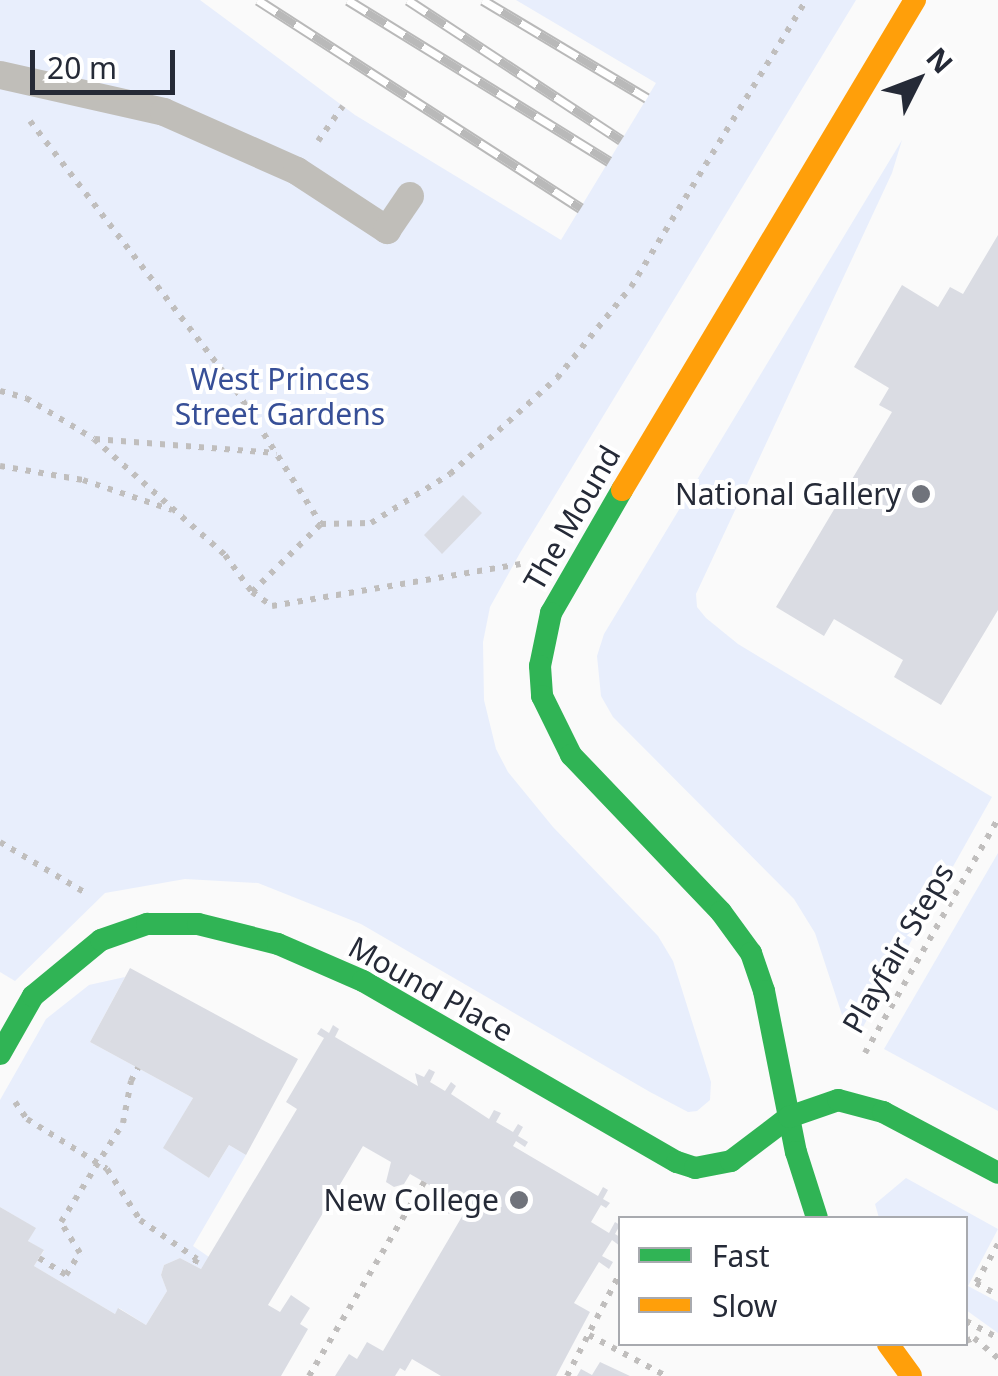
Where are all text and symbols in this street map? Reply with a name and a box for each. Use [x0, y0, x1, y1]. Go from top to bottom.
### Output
scale bar [35, 30, 180, 92]
north arrow [868, 30, 968, 130]
text: N [919, 39, 962, 81]
text: 20 m [47, 47, 117, 88]
park label: West Princes Street Gardens [175, 361, 385, 432]
street label: The Mound [516, 439, 628, 597]
place label: National Gallery [675, 476, 901, 512]
marker: National Gallery [910, 483, 932, 505]
street label: Playfair Steps [835, 857, 961, 1039]
street label: Mound Place [342, 929, 520, 1049]
place label: New College [324, 1182, 499, 1218]
marker: New College [508, 1189, 530, 1211]
legend [618, 1216, 968, 1346]
text: Fast [712, 1235, 770, 1276]
text: Slow [712, 1285, 777, 1326]

